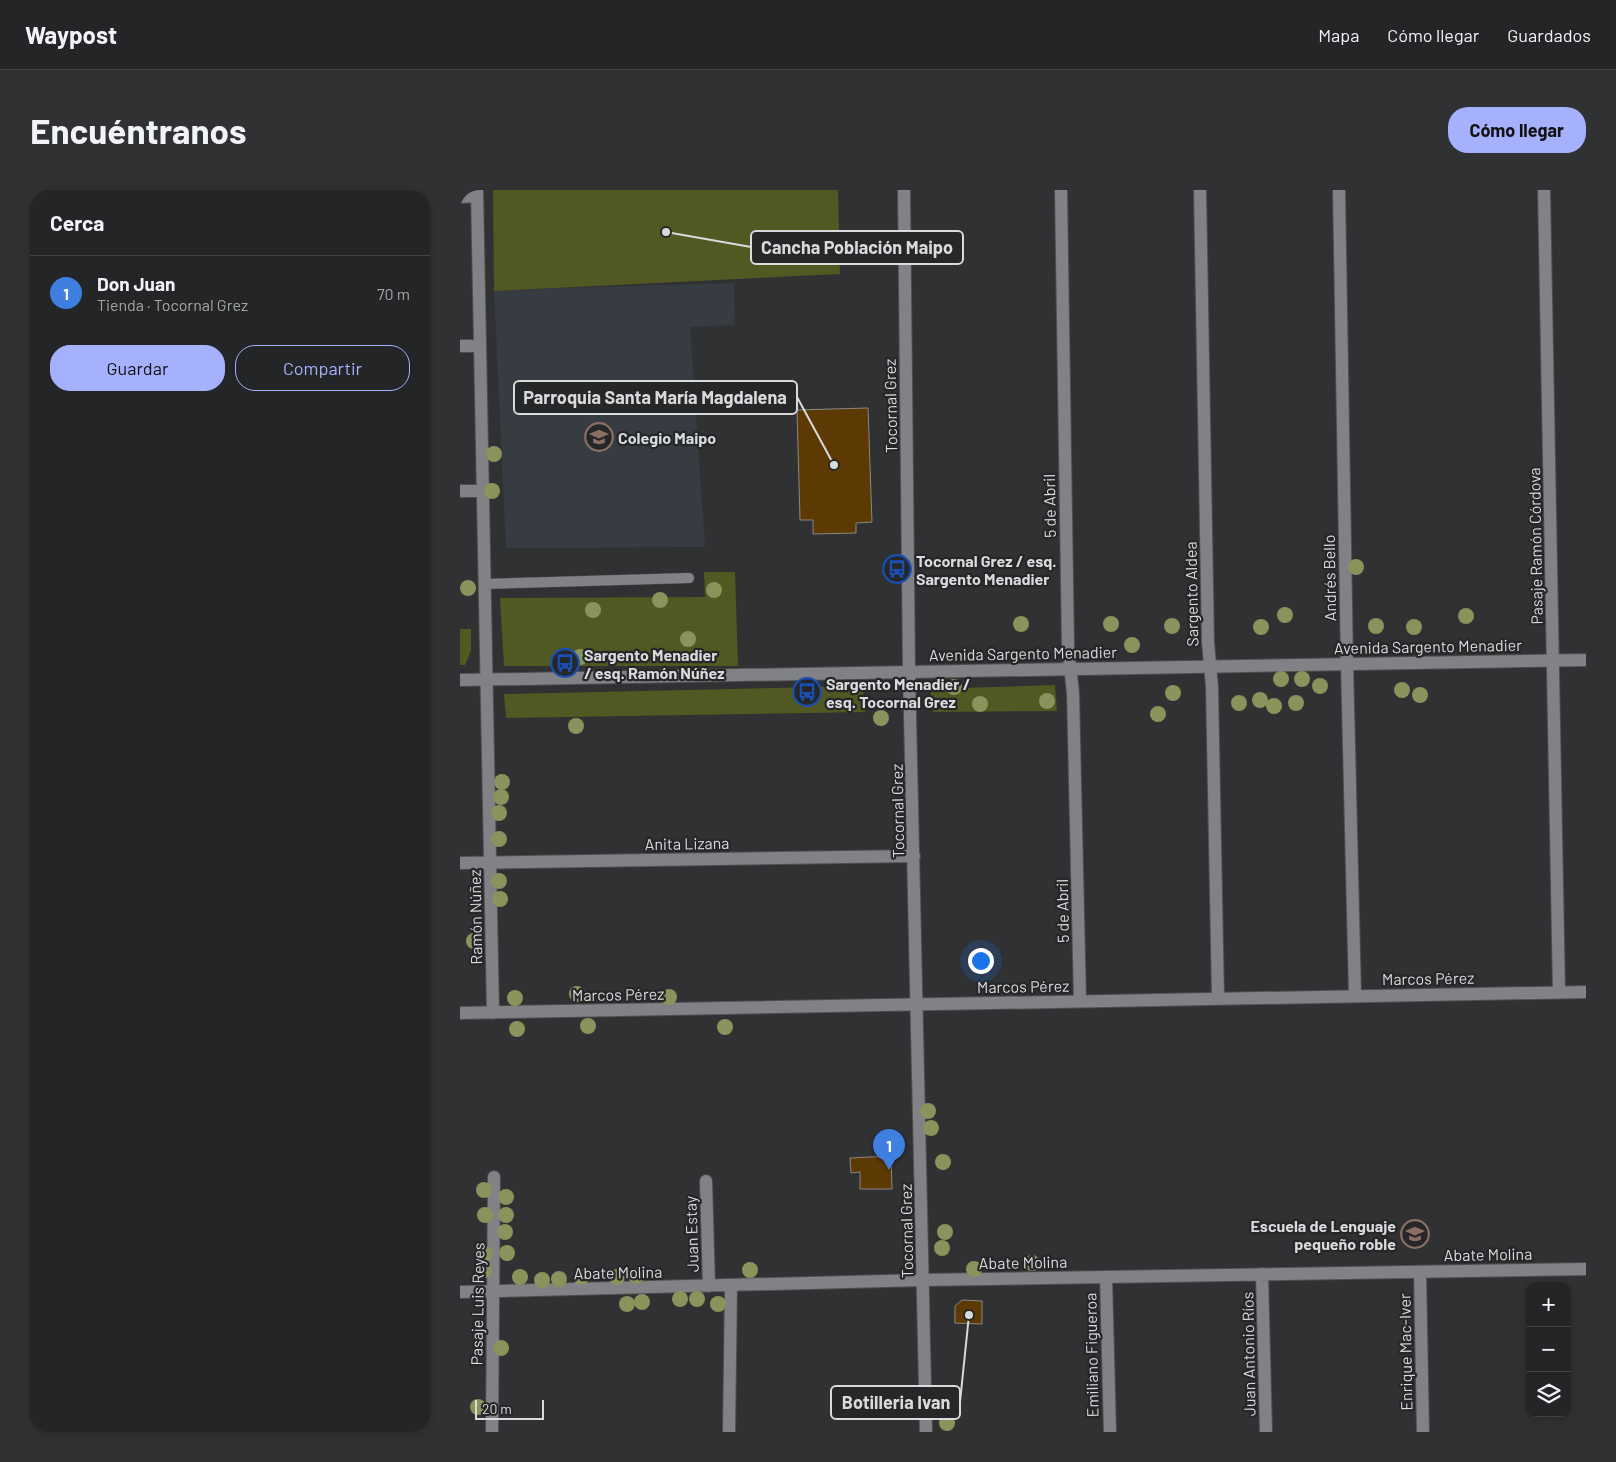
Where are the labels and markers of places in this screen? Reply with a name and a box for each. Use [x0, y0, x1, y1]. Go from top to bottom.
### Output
callout: Cancha Población Maipo [751, 231, 963, 264]
callout: Parroquia Santa María Magdalena [514, 381, 797, 414]
school or university icon: Colegio Maipo [584, 422, 614, 452]
place label: Colegio Maipo [618, 428, 716, 447]
place label: Tocornal Grez / esq. Sargento Menadier [916, 551, 1057, 588]
bus stop icon: Tocornal Grez / esq. Sargento Menadier [882, 554, 912, 584]
place label: Sargento Menadier / esq. Ramón Núñez [584, 645, 725, 682]
bus stop icon: Sargento Menadier / esq. Ramón Núñez [550, 648, 580, 678]
place label: Sargento Menadier / esq. Tocornal Grez [826, 674, 970, 711]
bus stop icon: Sargento Menadier / esq. Tocornal Grez [792, 677, 822, 707]
pin: 1 [873, 1129, 905, 1170]
place label: Escuela de Lenguaje pequeño roble [1251, 1216, 1396, 1253]
school or university icon: Escuela de Lenguaje pequeño roble [1400, 1219, 1430, 1249]
callout: Botilleria Ivan [831, 1386, 960, 1419]

